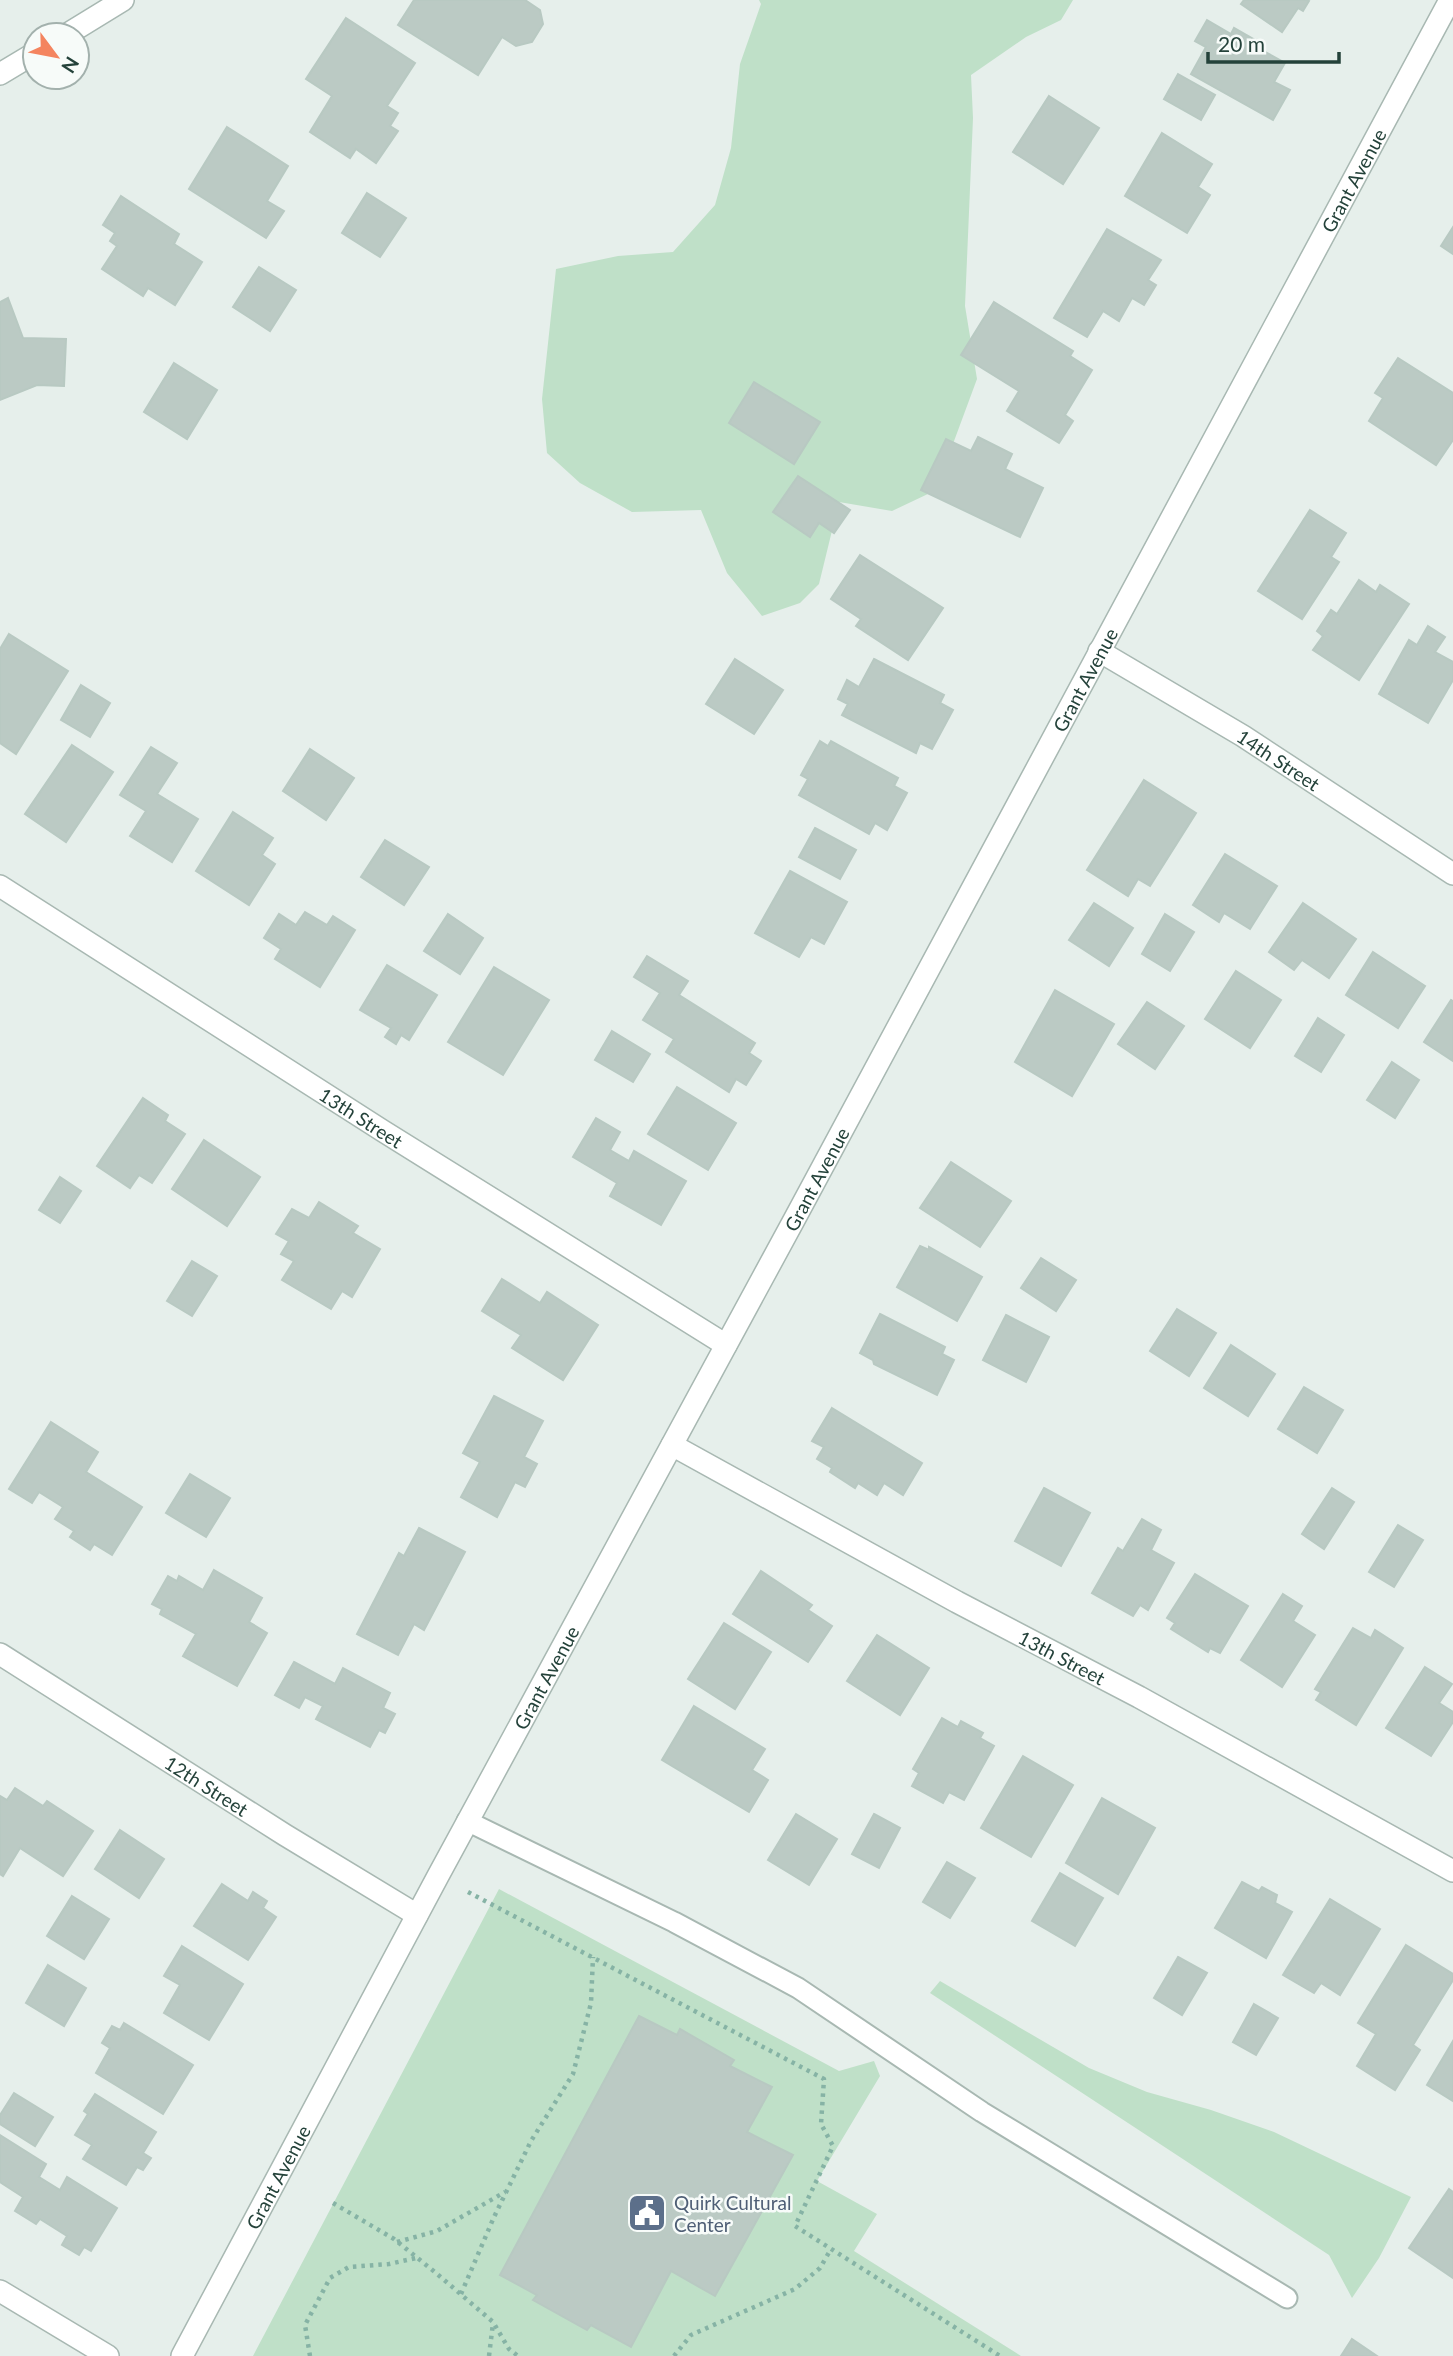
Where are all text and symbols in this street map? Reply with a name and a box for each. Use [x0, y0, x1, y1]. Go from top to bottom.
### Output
north arrow [21, 21, 91, 91]
scale bar [1208, 21, 1339, 65]
text: 20 m [1218, 31, 1265, 56]
text: N [57, 53, 84, 78]
street label: Grant Avenue [1316, 124, 1390, 236]
street label: Grant Avenue [1047, 624, 1122, 735]
street label: 14th Street [1233, 724, 1325, 795]
street label: 13th Street [315, 1082, 408, 1152]
street label: Grant Avenue [779, 1123, 853, 1235]
street label: Grant Avenue [508, 1622, 583, 1733]
street label: 13th Street [1015, 1625, 1109, 1689]
street label: 12th Street [161, 1750, 253, 1820]
street label: Grant Avenue [240, 2121, 315, 2233]
place label: Quirk Cultural Center [674, 2191, 791, 2236]
public building icon: Quirk Cultural Center [626, 2192, 668, 2234]

